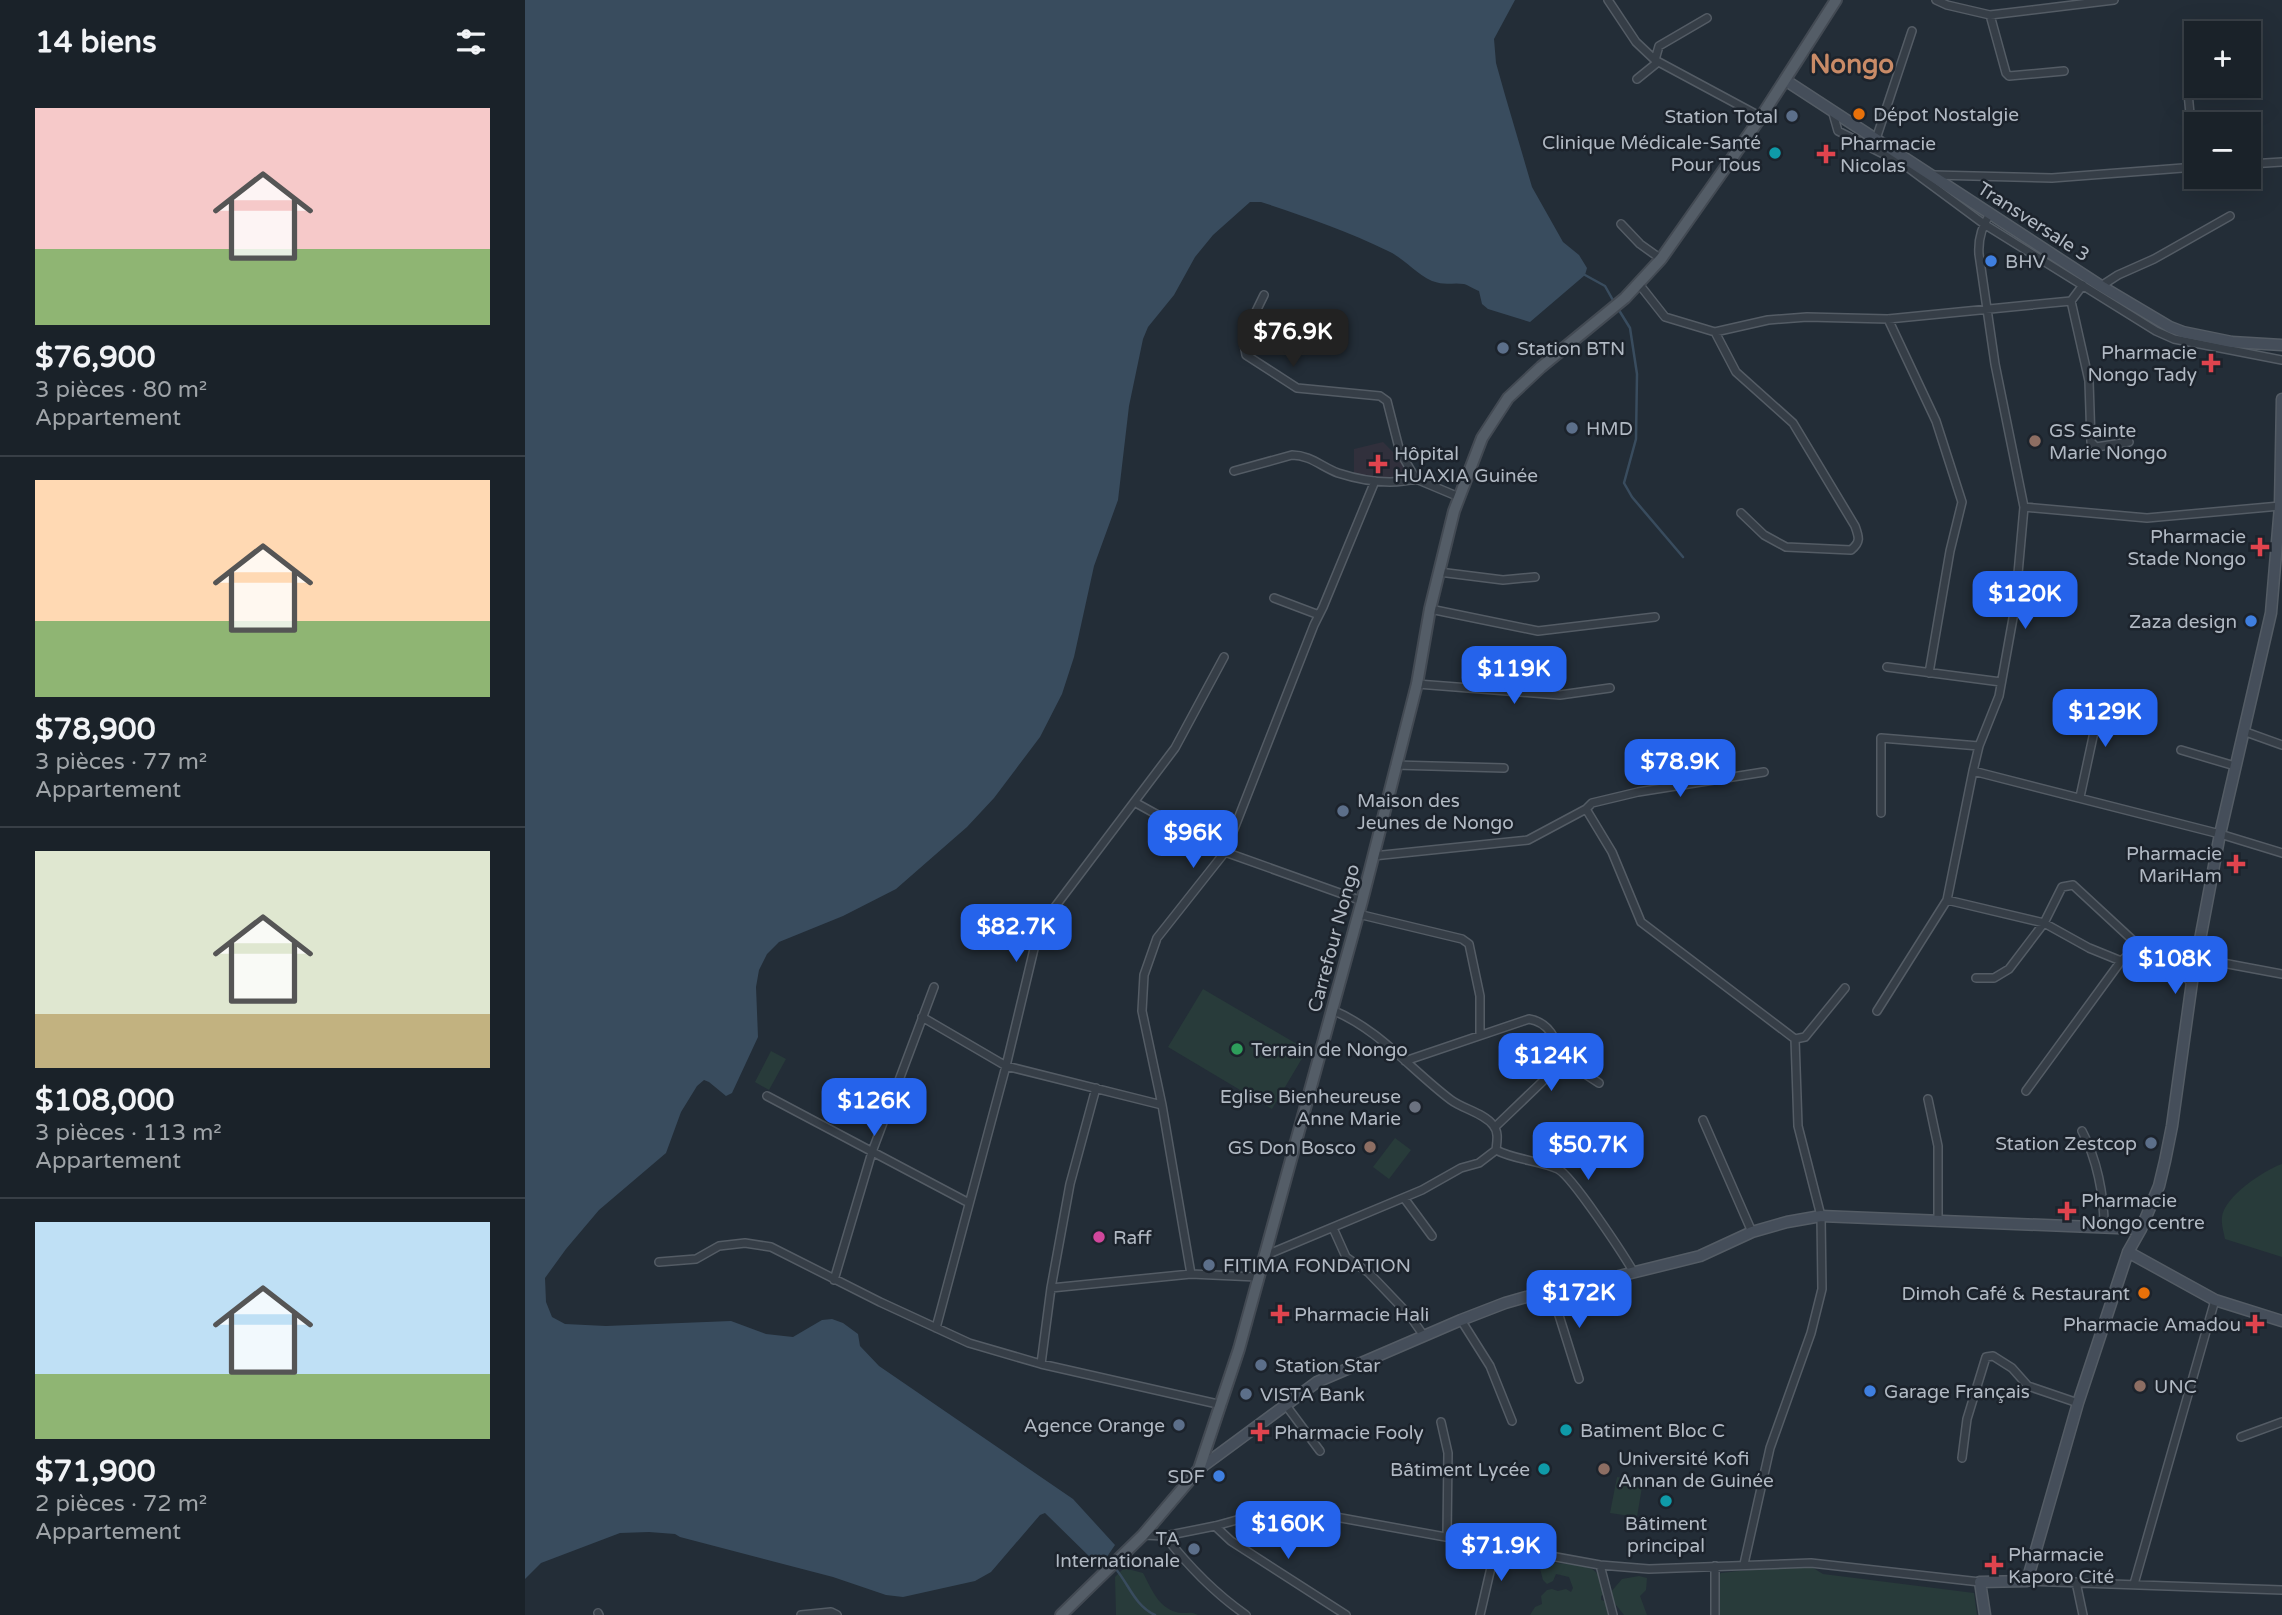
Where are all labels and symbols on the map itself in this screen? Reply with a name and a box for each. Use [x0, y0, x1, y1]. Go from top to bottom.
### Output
district label: Nongo [1810, 49, 1894, 80]
place label: Dépot Nostalgie [1873, 104, 2019, 126]
place label: Station Total [1664, 106, 1778, 128]
marker: Dépot Nostalgie [1851, 106, 1867, 122]
marker: Station Total [1784, 108, 1800, 124]
place label: Clinique Médicale-Santé Pour Tous [1542, 132, 1761, 176]
place label: Pharmacie Nicolas [1840, 133, 1936, 177]
marker: Clinique Médicale-Santé Pour Tous [1767, 145, 1783, 161]
marker: Pharmacie Nicolas [1818, 146, 1834, 162]
street label: Transversale 3 [1973, 177, 2094, 266]
place label: BHV [2005, 251, 2046, 273]
marker: BHV [1983, 253, 1999, 269]
pin: $76.9K [1236, 310, 1350, 369]
place label: Station BTN [1517, 338, 1625, 360]
marker: Station BTN [1495, 340, 1511, 356]
place label: Pharmacie Nongo Tady [2087, 342, 2197, 386]
marker: Pharmacie Nongo Tady [2203, 355, 2219, 371]
place label: HMD [1586, 418, 1633, 440]
marker: HMD [1564, 420, 1580, 436]
place label: GS Sainte Marie Nongo [2049, 420, 2167, 464]
marker: GS Sainte Marie Nongo [2027, 433, 2043, 449]
place label: Hôpital HUAXIA Guinée [1394, 443, 1538, 487]
marker: Hôpital HUAXIA Guinée [1368, 454, 1388, 474]
place label: Pharmacie Stade Nongo [2127, 526, 2246, 570]
marker: Pharmacie Stade Nongo [2252, 539, 2268, 555]
pin: $120K [1976, 572, 2074, 631]
place label: Zaza design [2129, 611, 2237, 633]
marker: Zaza design [2243, 613, 2259, 629]
pin: $119K [1465, 646, 1563, 706]
pin: $129K [2056, 690, 2154, 749]
pin: $78.9K [1623, 740, 1737, 799]
place label: Maison des Jeunes de Nongo [1357, 790, 1514, 834]
marker: Maison des Jeunes de Nongo [1335, 803, 1351, 819]
pin: $96K [1152, 810, 1234, 870]
place label: Pharmacie MariHam [2126, 843, 2222, 887]
marker: Pharmacie MariHam [2228, 856, 2244, 872]
street label: Carrefour Nongo [1304, 862, 1364, 1015]
pin: $82.7K [959, 904, 1073, 964]
pin: $108K [2126, 936, 2224, 996]
pin: $124K [1502, 1034, 1600, 1093]
place label: Terrain de Nongo [1251, 1039, 1408, 1061]
marker: Terrain de Nongo [1229, 1041, 1245, 1057]
pin: $126K [825, 1078, 923, 1138]
place label: Eglise Bienheureuse Anne Marie [1220, 1086, 1401, 1130]
marker: Eglise Bienheureuse Anne Marie [1407, 1099, 1423, 1115]
pin: $50.7K [1531, 1122, 1645, 1182]
place label: Station Zestcop [1995, 1133, 2137, 1155]
marker: Station Zestcop [2143, 1135, 2159, 1151]
place label: GS Don Bosco [1228, 1137, 1356, 1159]
marker: GS Don Bosco [1362, 1139, 1378, 1155]
place label: Pharmacie Nongo centre [2081, 1190, 2205, 1234]
marker: Pharmacie Nongo centre [2059, 1203, 2075, 1219]
place label: Raff [1113, 1227, 1152, 1249]
marker: Raff [1091, 1229, 1107, 1245]
place label: FITIMA FONDATION [1223, 1255, 1411, 1277]
marker: FITIMA FONDATION [1201, 1257, 1217, 1273]
pin: $172K [1530, 1270, 1628, 1330]
place label: Dimoh Café & Restaurant [1901, 1283, 2130, 1305]
marker: Dimoh Café & Restaurant [2136, 1285, 2152, 1301]
place label: Pharmacie Hali [1294, 1304, 1429, 1326]
marker: Pharmacie Hali [1272, 1306, 1288, 1322]
place label: Pharmacie Amadou [2063, 1314, 2241, 1336]
marker: Pharmacie Amadou [2247, 1316, 2263, 1332]
place label: Station Star [1275, 1355, 1381, 1377]
marker: Station Star [1253, 1357, 1269, 1373]
place label: UNC [2154, 1376, 2197, 1398]
marker: UNC [2132, 1378, 2148, 1394]
place label: Garage Français [1884, 1381, 2030, 1403]
marker: Garage Français [1862, 1383, 1878, 1399]
place label: VISTA Bank [1260, 1384, 1365, 1406]
marker: VISTA Bank [1238, 1386, 1254, 1402]
place label: Agence Orange [1023, 1415, 1165, 1437]
marker: Agence Orange [1171, 1417, 1187, 1433]
place label: Batiment Bloc C [1580, 1420, 1725, 1442]
place label: Pharmacie Fooly [1274, 1422, 1424, 1444]
marker: Batiment Bloc C [1558, 1422, 1574, 1438]
marker: Pharmacie Fooly [1252, 1424, 1268, 1440]
place label: Université Kofi Annan de Guinée [1618, 1448, 1774, 1492]
place label: Bâtiment Lycée [1390, 1459, 1530, 1481]
marker: Bâtiment Lycée [1536, 1461, 1552, 1477]
marker: Université Kofi Annan de Guinée [1596, 1461, 1612, 1477]
place label: SDF [1167, 1466, 1205, 1488]
marker: SDF [1211, 1468, 1227, 1484]
marker: Bâtiment principal [1658, 1493, 1674, 1509]
pin: $160K [1239, 1502, 1337, 1561]
place label: Bâtiment principal [1625, 1513, 1707, 1557]
pin: $71.9K [1444, 1524, 1558, 1583]
place label: TA Internationale [1055, 1528, 1180, 1572]
marker: TA Internationale [1186, 1541, 1202, 1557]
place label: Pharmacie Kaporo Cité [2008, 1544, 2114, 1588]
marker: Pharmacie Kaporo Cité [1986, 1557, 2002, 1573]

